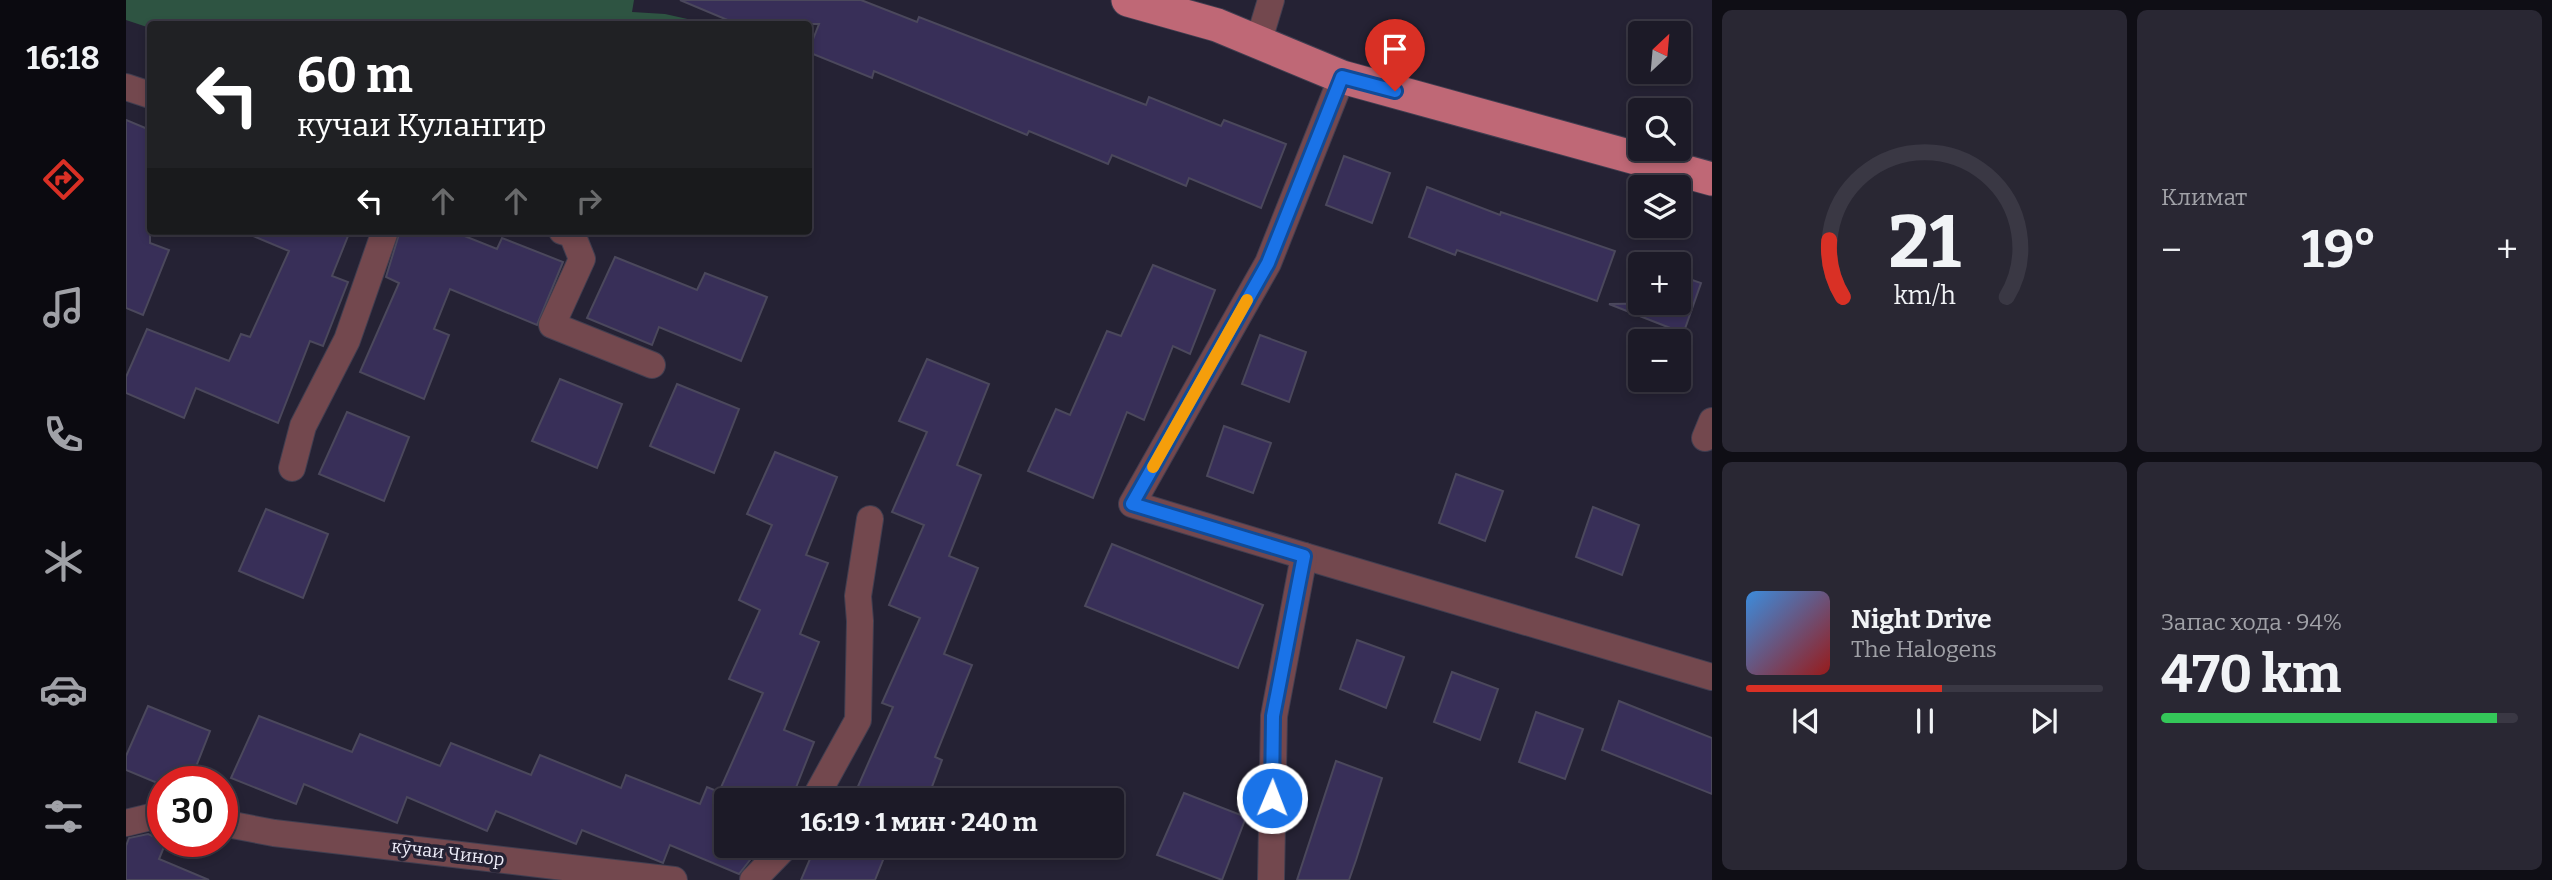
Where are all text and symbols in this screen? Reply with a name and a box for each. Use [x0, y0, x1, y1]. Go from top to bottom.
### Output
pin [1365, 19, 1425, 91]
north arrow [1628, 21, 1690, 84]
map controls [1628, 21, 1691, 392]
icon: arrive [1376, 30, 1414, 68]
text: 16:18 [26, 39, 100, 77]
text: 60 m [297, 46, 413, 105]
icon: left [182, 49, 273, 140]
button: search [1628, 98, 1691, 161]
text: кучаи Кулангир [297, 106, 547, 144]
icon: directions [39, 155, 88, 204]
button: layers [1628, 175, 1691, 238]
icon: left [351, 182, 389, 220]
icon: ahead [424, 182, 462, 220]
icon: ahead [497, 182, 535, 220]
icon: right [570, 182, 608, 220]
text: Климат [2161, 183, 2247, 211]
text: 21 [1888, 199, 1961, 286]
text: 19° [2301, 218, 2377, 281]
text: − [2161, 227, 2182, 273]
text: + [2496, 227, 2518, 273]
button: + [1628, 252, 1691, 315]
text: km/h [1894, 281, 1956, 311]
icon: music [39, 283, 88, 332]
button: − [1628, 329, 1691, 392]
icon: phone [39, 410, 88, 459]
icon: climate [39, 537, 88, 586]
text: Night Drive [1851, 604, 1992, 635]
text: Запас хода · 94% [2161, 608, 2342, 636]
text: The Halogens [1851, 635, 1997, 663]
text: 470 km [2161, 643, 2341, 706]
icon: car [39, 665, 88, 714]
icon: previous [1787, 702, 1825, 740]
icon: pause [1906, 702, 1944, 740]
icon: next [2025, 702, 2063, 740]
position arrow [1235, 761, 1309, 835]
speed limit sign: 30 [147, 766, 238, 857]
icon: filters [39, 792, 88, 841]
text: 16:19 · 1 мин · 240 m [801, 807, 1037, 838]
street label: кӯчаи Чинор [390, 835, 506, 871]

